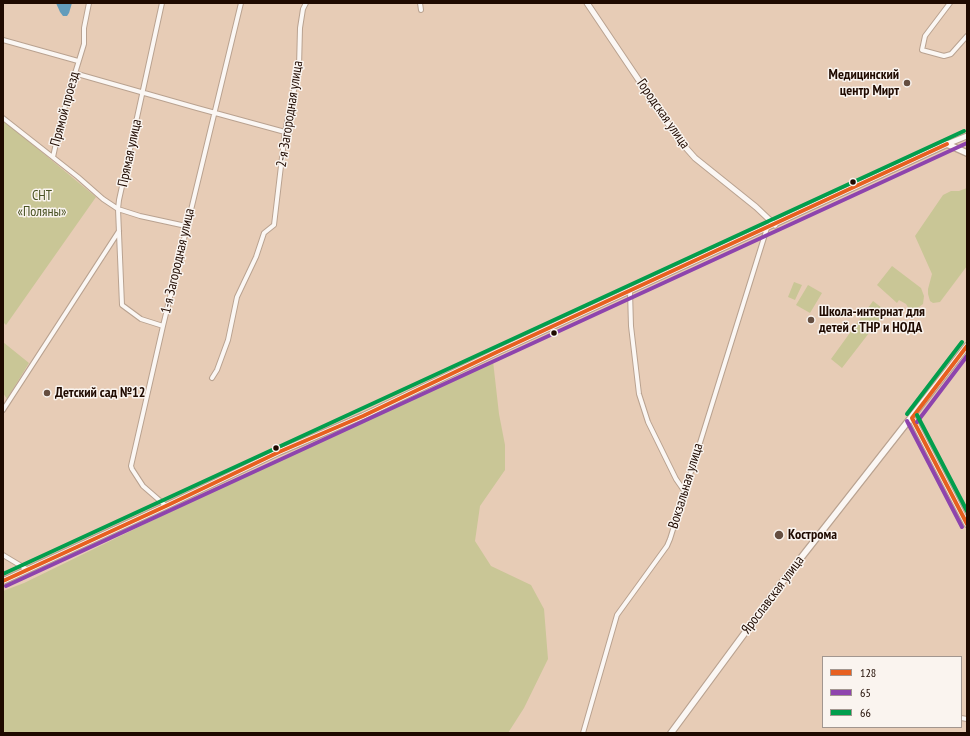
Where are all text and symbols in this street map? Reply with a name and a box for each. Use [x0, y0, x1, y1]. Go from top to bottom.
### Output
street label: 2-я Загородная улица [273, 60, 307, 168]
place label: Медицинский центр Мирт [829, 67, 899, 100]
street label: Прямой проезд [47, 70, 83, 148]
street label: Городская улица [633, 76, 693, 152]
marker: Медицинский центр Мирт [902, 78, 912, 88]
street label: Прямая улица [115, 118, 145, 188]
unlabelled marker [848, 177, 858, 187]
park label: СНТ «Поляны» [18, 188, 66, 220]
street label: 1-я Загородная улица [158, 207, 198, 315]
place label: Школа-интернат для детей с ТНР и НОДА [819, 304, 925, 336]
marker: Школа-интернат для детей с ТНР и НОДА [806, 315, 816, 325]
unlabelled marker [549, 328, 559, 338]
place label: Детский сад №12 [55, 385, 145, 401]
marker: Детский сад №12 [42, 388, 52, 398]
street label: Вокзальная улица [665, 441, 707, 531]
unlabelled marker [271, 443, 281, 453]
place label: Кострома [788, 527, 837, 543]
marker: Кострома [773, 529, 785, 541]
street label: Ярославская улица [738, 553, 808, 637]
legend [822, 656, 962, 728]
text: 128 [860, 665, 876, 680]
text: 65 [860, 685, 871, 700]
text: 66 [860, 705, 871, 720]

